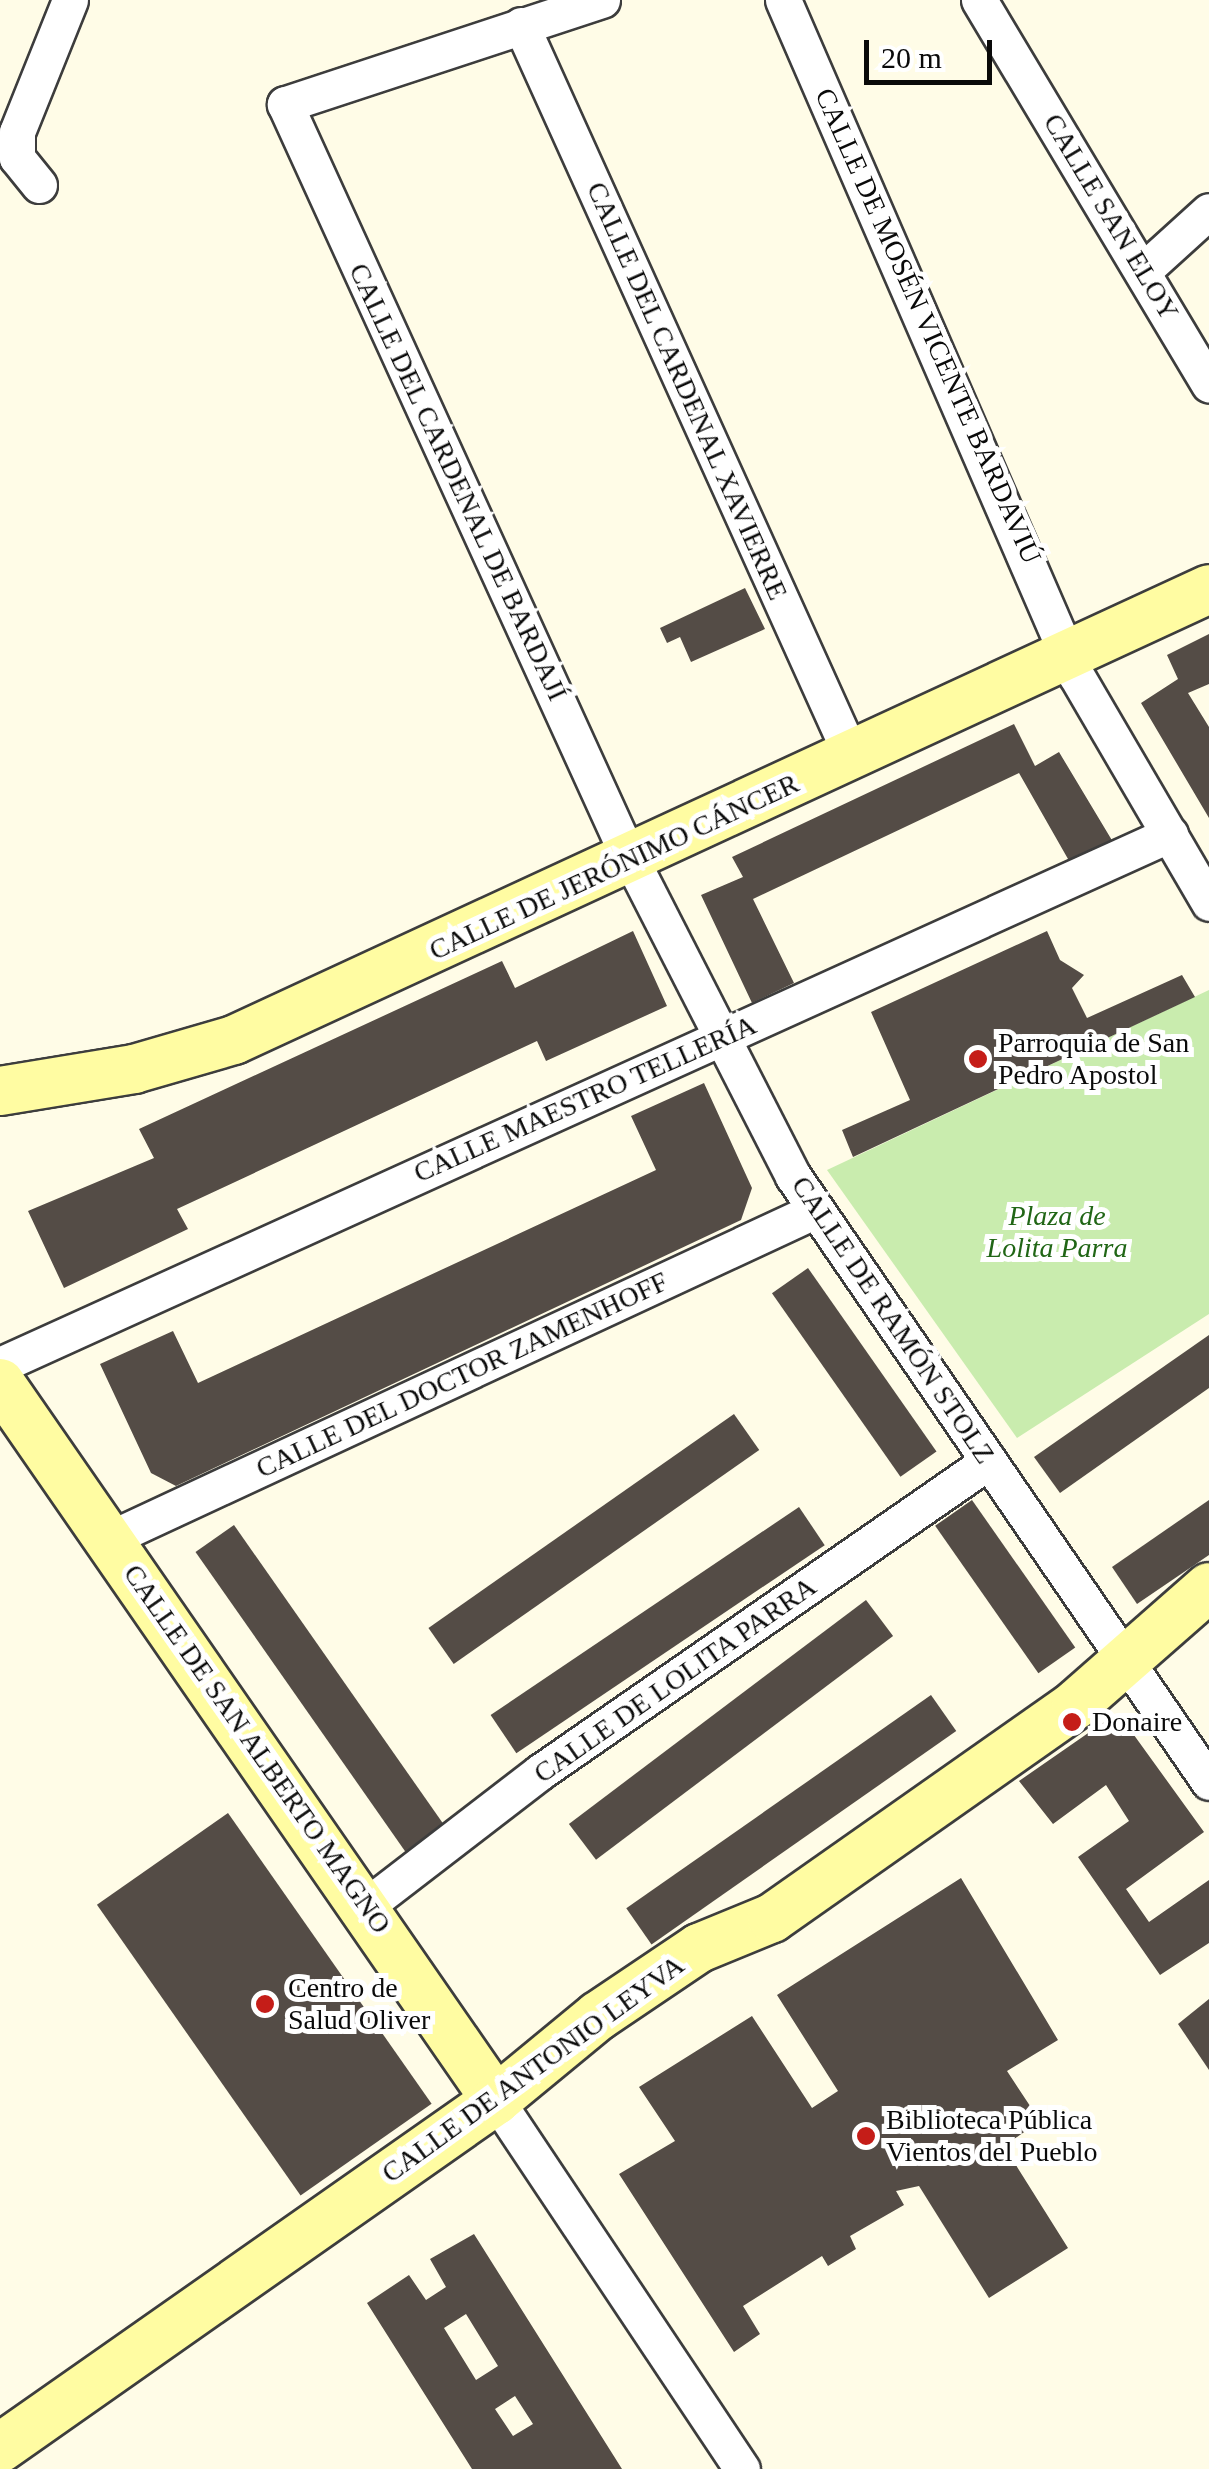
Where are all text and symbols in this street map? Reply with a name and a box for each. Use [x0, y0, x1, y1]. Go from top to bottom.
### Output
scale bar [869, 20, 996, 82]
text: 20 m [881, 41, 942, 74]
street label: CALLE DE MOSÉN VICENTE BARDAVIÚ [807, 83, 1049, 569]
street label: CALLE SAN ELOY [1036, 108, 1186, 326]
street label: CALLE DEL CARDENAL XAVIERRE [579, 176, 795, 606]
street label: CALLE DEL CARDENAL DE BARDAJÍ [341, 257, 575, 707]
street label: CALLE DE JERÓNIMO CÁNCER [424, 766, 804, 968]
street label: CALLE MAESTRO TELLERÍA [408, 1008, 762, 1190]
place label: Parroquia de San Pedro Apostol [998, 1026, 1189, 1092]
marker: Parroquia de San Pedro Apostol [967, 1048, 989, 1070]
street label: CALLE DE RAMÓN STOLZ [784, 1170, 1002, 1470]
park label: Plaza de Lolita Parra [987, 1199, 1127, 1265]
street label: CALLE DEL DOCTOR ZAMENHOFF [250, 1264, 674, 1486]
street label: CALLE DE SAN ALBERTO MAGNO [116, 1557, 398, 1941]
street label: CALLE DE LOLITA PARRA [527, 1569, 823, 1791]
place label: Donaire [1092, 1705, 1182, 1739]
marker: Donaire [1061, 1711, 1083, 1733]
street label: CALLE DE ANTONIO LEYVA [375, 1948, 691, 2190]
place label: Centro de Salud Oliver [288, 1971, 430, 2037]
marker: Centro de Salud Oliver [252, 1991, 278, 2017]
place label: Biblioteca Pública Vientos del Pueblo [886, 2103, 1097, 2169]
marker: Biblioteca Pública Vientos del Pueblo [855, 2125, 877, 2147]

